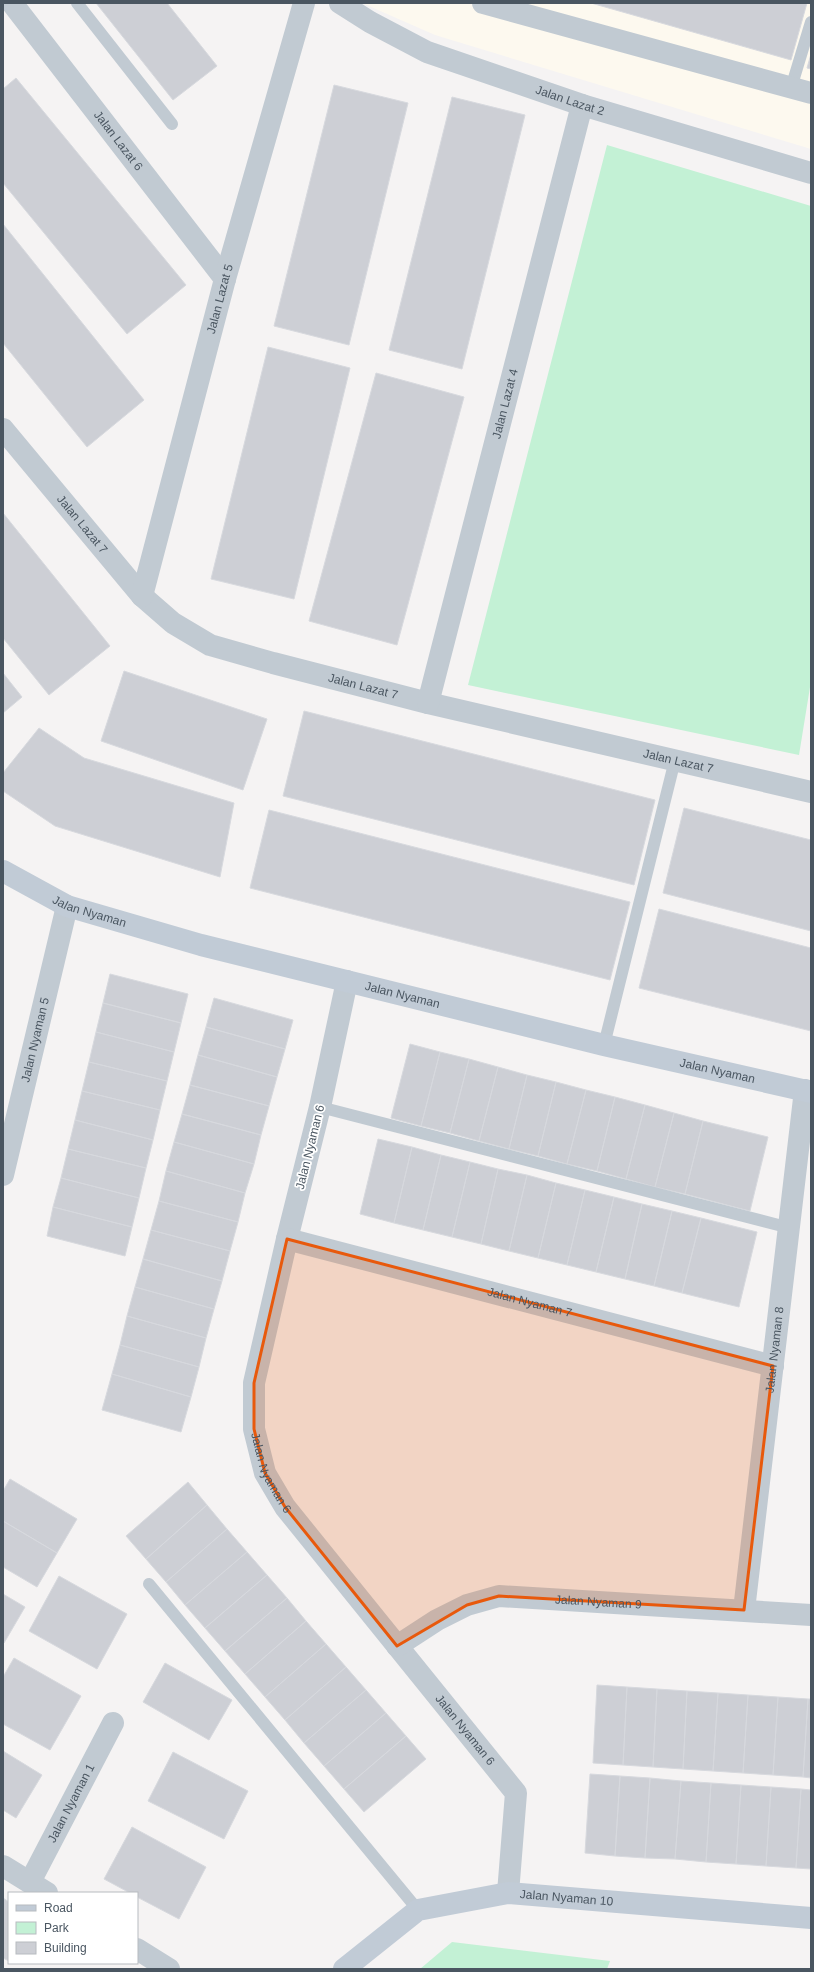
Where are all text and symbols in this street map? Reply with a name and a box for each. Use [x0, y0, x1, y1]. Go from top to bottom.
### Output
street label: Jalan Lazat 2 [534, 83, 606, 118]
street label: Jalan Lazat 6 [91, 108, 146, 174]
street label: Jalan Lazat 5 [204, 262, 236, 335]
street label: Jalan Lazat 4 [489, 367, 521, 440]
street label: Jalan Lazat 7 [54, 492, 111, 557]
street label: Jalan Lazat 7 [327, 671, 400, 702]
street label: Jalan Lazat 7 [642, 746, 715, 776]
street label: Jalan Nyaman [50, 892, 128, 930]
street label: Jalan Nyaman [363, 979, 441, 1011]
street label: Jalan Nyaman 5 [18, 996, 52, 1084]
street label: Jalan Nyaman [678, 1055, 756, 1086]
street label: Jalan Nyaman 6 [293, 1103, 327, 1191]
street label: Jalan Nyaman 7 [486, 1285, 574, 1320]
street label: Jalan Nyaman 8 [763, 1306, 787, 1394]
street label: Jalan Nyaman 6 [248, 1431, 294, 1516]
street label: Jalan Nyaman 9 [555, 1592, 642, 1612]
street label: Jalan Nyaman 6 [432, 1692, 498, 1768]
street label: Jalan Nyaman 1 [45, 1761, 98, 1845]
street label: Jalan Nyaman 10 [519, 1887, 614, 1909]
legend [8, 1892, 138, 1964]
text: Road [44, 1901, 73, 1915]
text: Park [44, 1921, 70, 1935]
text: Building [44, 1941, 87, 1955]

